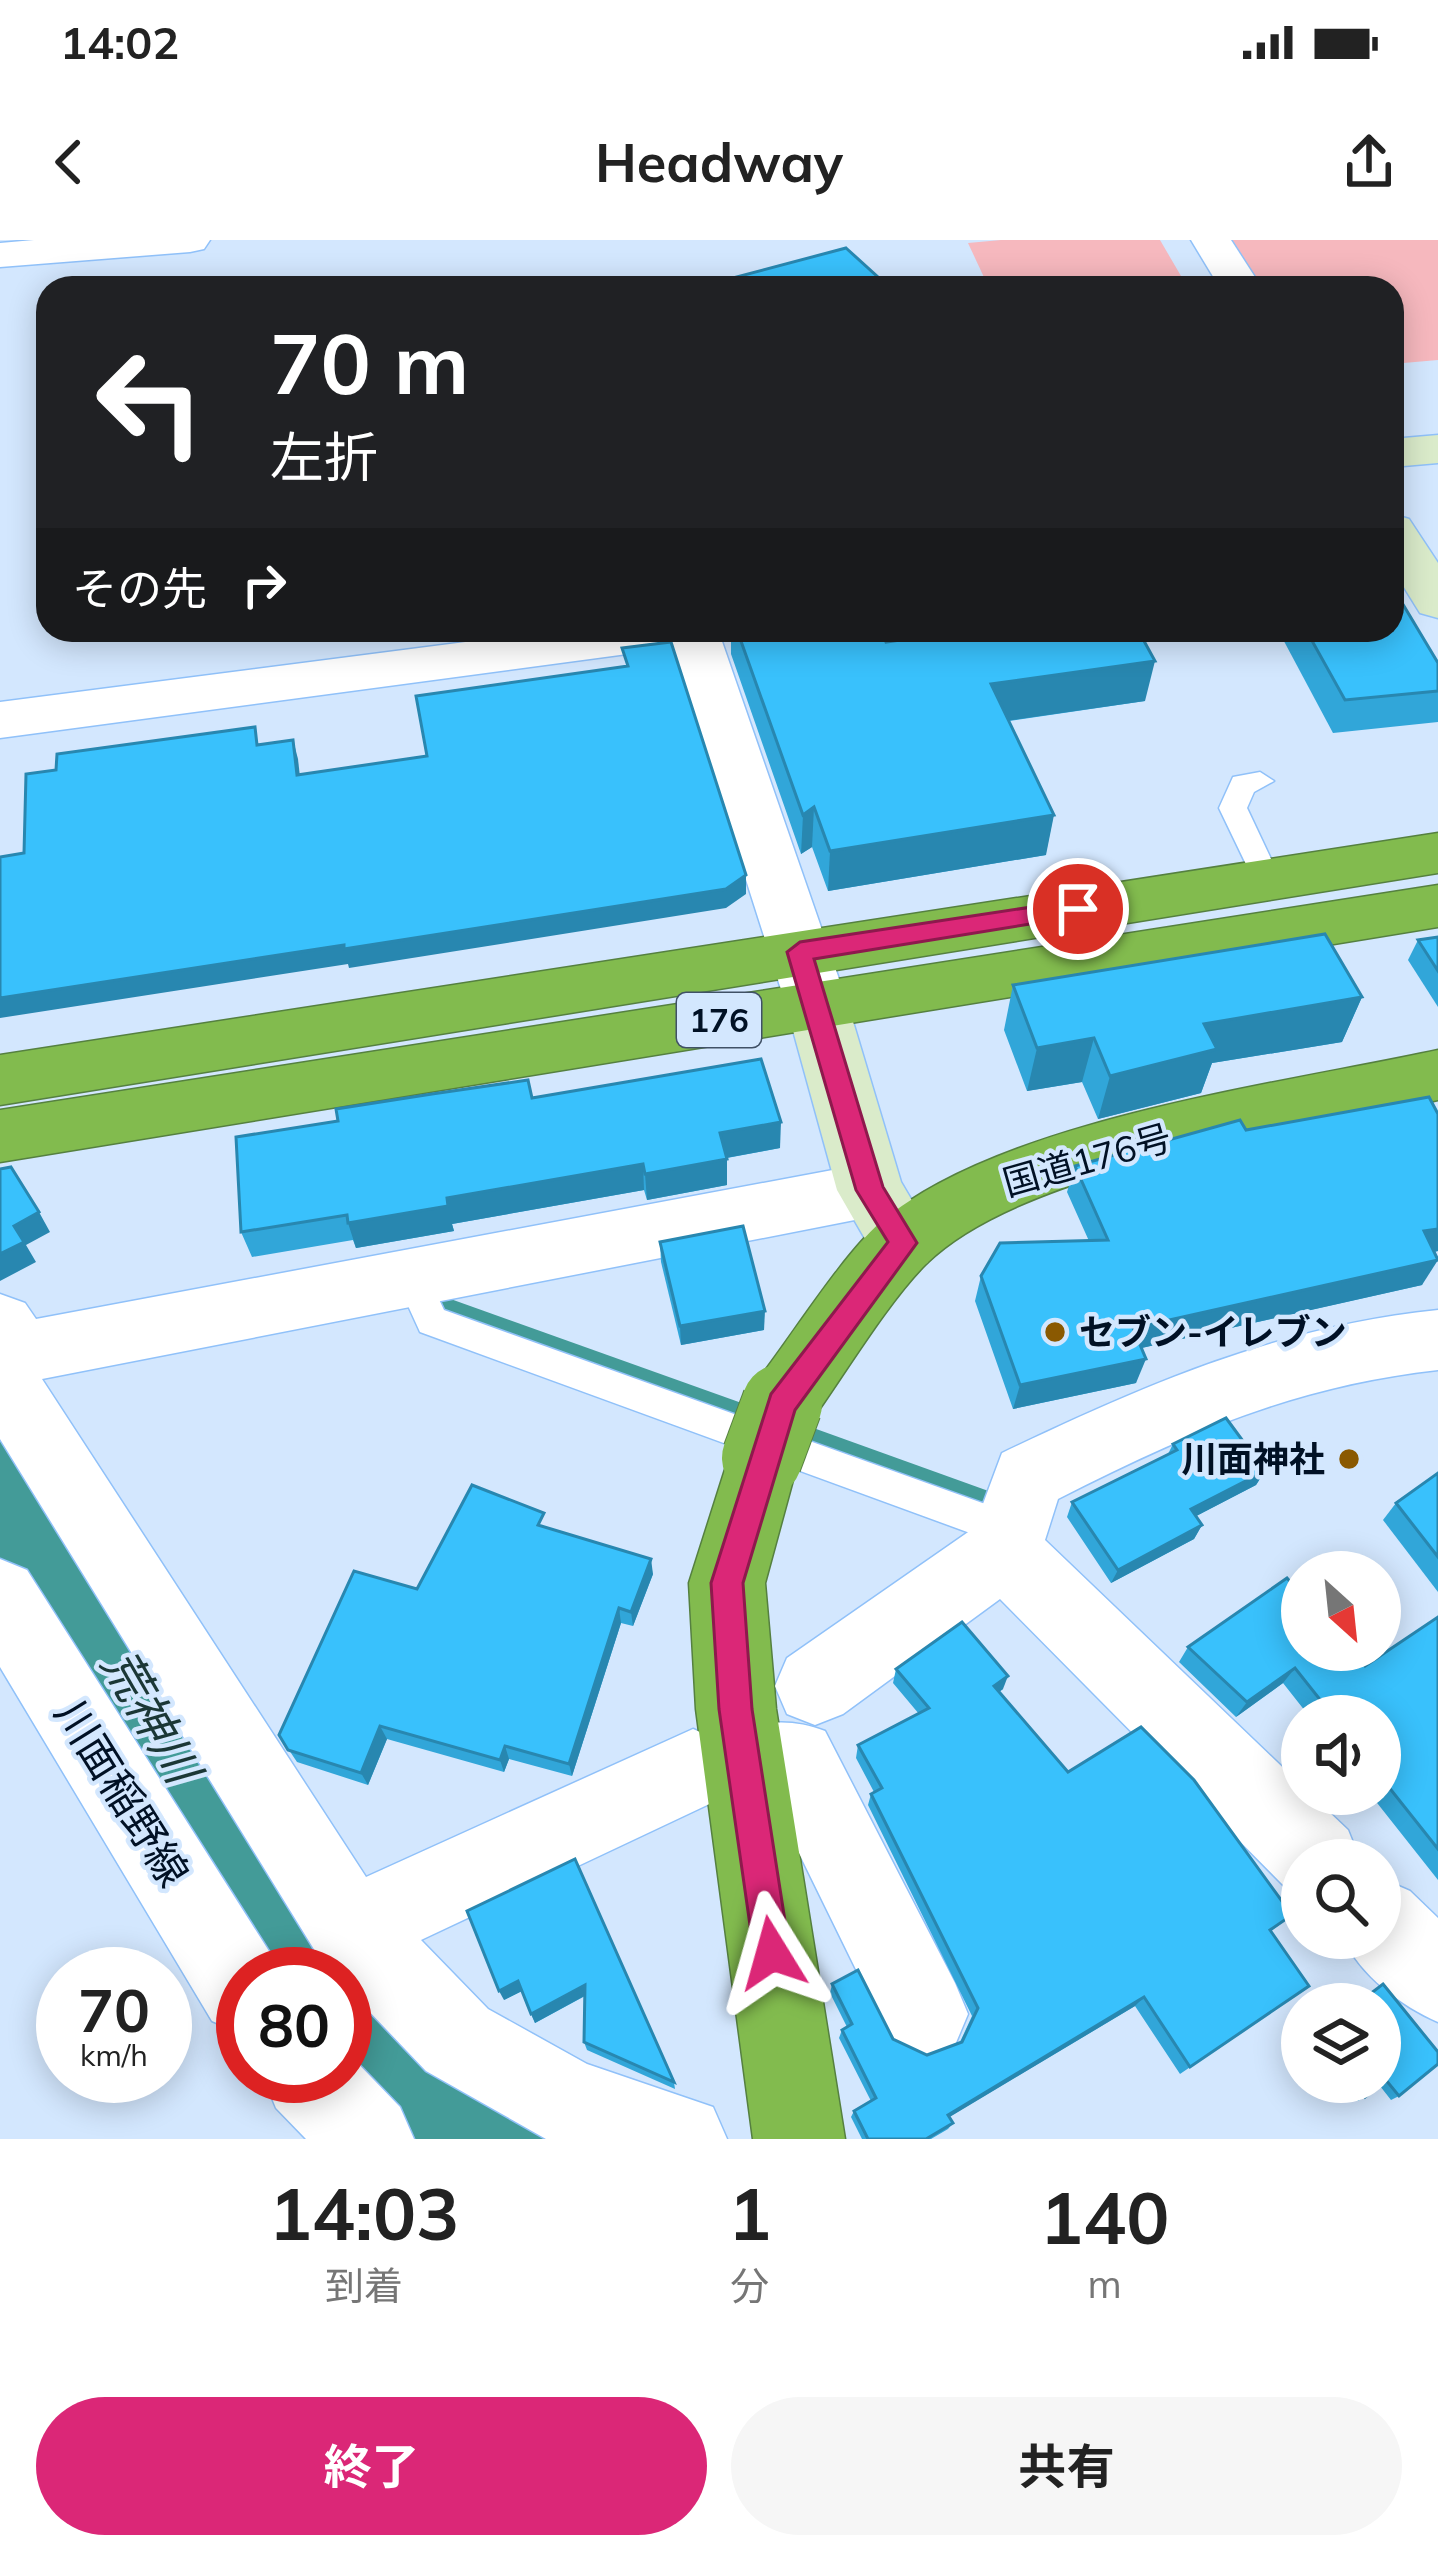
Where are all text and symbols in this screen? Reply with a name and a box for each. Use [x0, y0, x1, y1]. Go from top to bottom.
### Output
text: 14:02 [60, 14, 179, 70]
text: Headway [595, 128, 843, 196]
icon: back [36, 129, 102, 195]
icon: share [1336, 129, 1402, 195]
text: 70 m [270, 310, 469, 415]
icon: left [72, 324, 228, 480]
text: 左折 [270, 423, 378, 491]
icon: right [231, 552, 297, 618]
text: その先 [72, 560, 207, 616]
pin [1027, 858, 1129, 960]
icon: arrive [1045, 876, 1111, 942]
road number: 176 [677, 993, 761, 1047]
street label: 国道176号 [998, 1114, 1176, 1205]
place label: セブン-イレブン [1079, 1309, 1347, 1354]
marker: セブン-イレブン [1042, 1319, 1068, 1345]
place label: 川面神社 [1181, 1436, 1325, 1481]
marker: 川面神社 [1336, 1446, 1362, 1472]
north arrow [1281, 1551, 1401, 1671]
map controls [1281, 1551, 1401, 2103]
water label: 荒神川 [90, 1638, 216, 1797]
street label: 川面稲野線 [44, 1690, 201, 1896]
button: sound [1281, 1695, 1401, 1815]
button: search [1281, 1839, 1401, 1959]
position arrow [709, 1890, 835, 2016]
speed limit sign: 80 [216, 1947, 372, 2103]
text: 70 [78, 1972, 150, 2047]
button: layers [1281, 1983, 1401, 2103]
text: km/h [80, 2036, 148, 2074]
text: 14:03 [269, 2168, 459, 2258]
text: 1 [728, 2168, 771, 2258]
text: 140 [1040, 2172, 1169, 2262]
text: m [1087, 2259, 1122, 2308]
text: 到着 [325, 2261, 403, 2310]
text: 分 [730, 2261, 769, 2310]
button: 終了 [36, 2397, 707, 2535]
button: 共有 [731, 2397, 1402, 2535]

